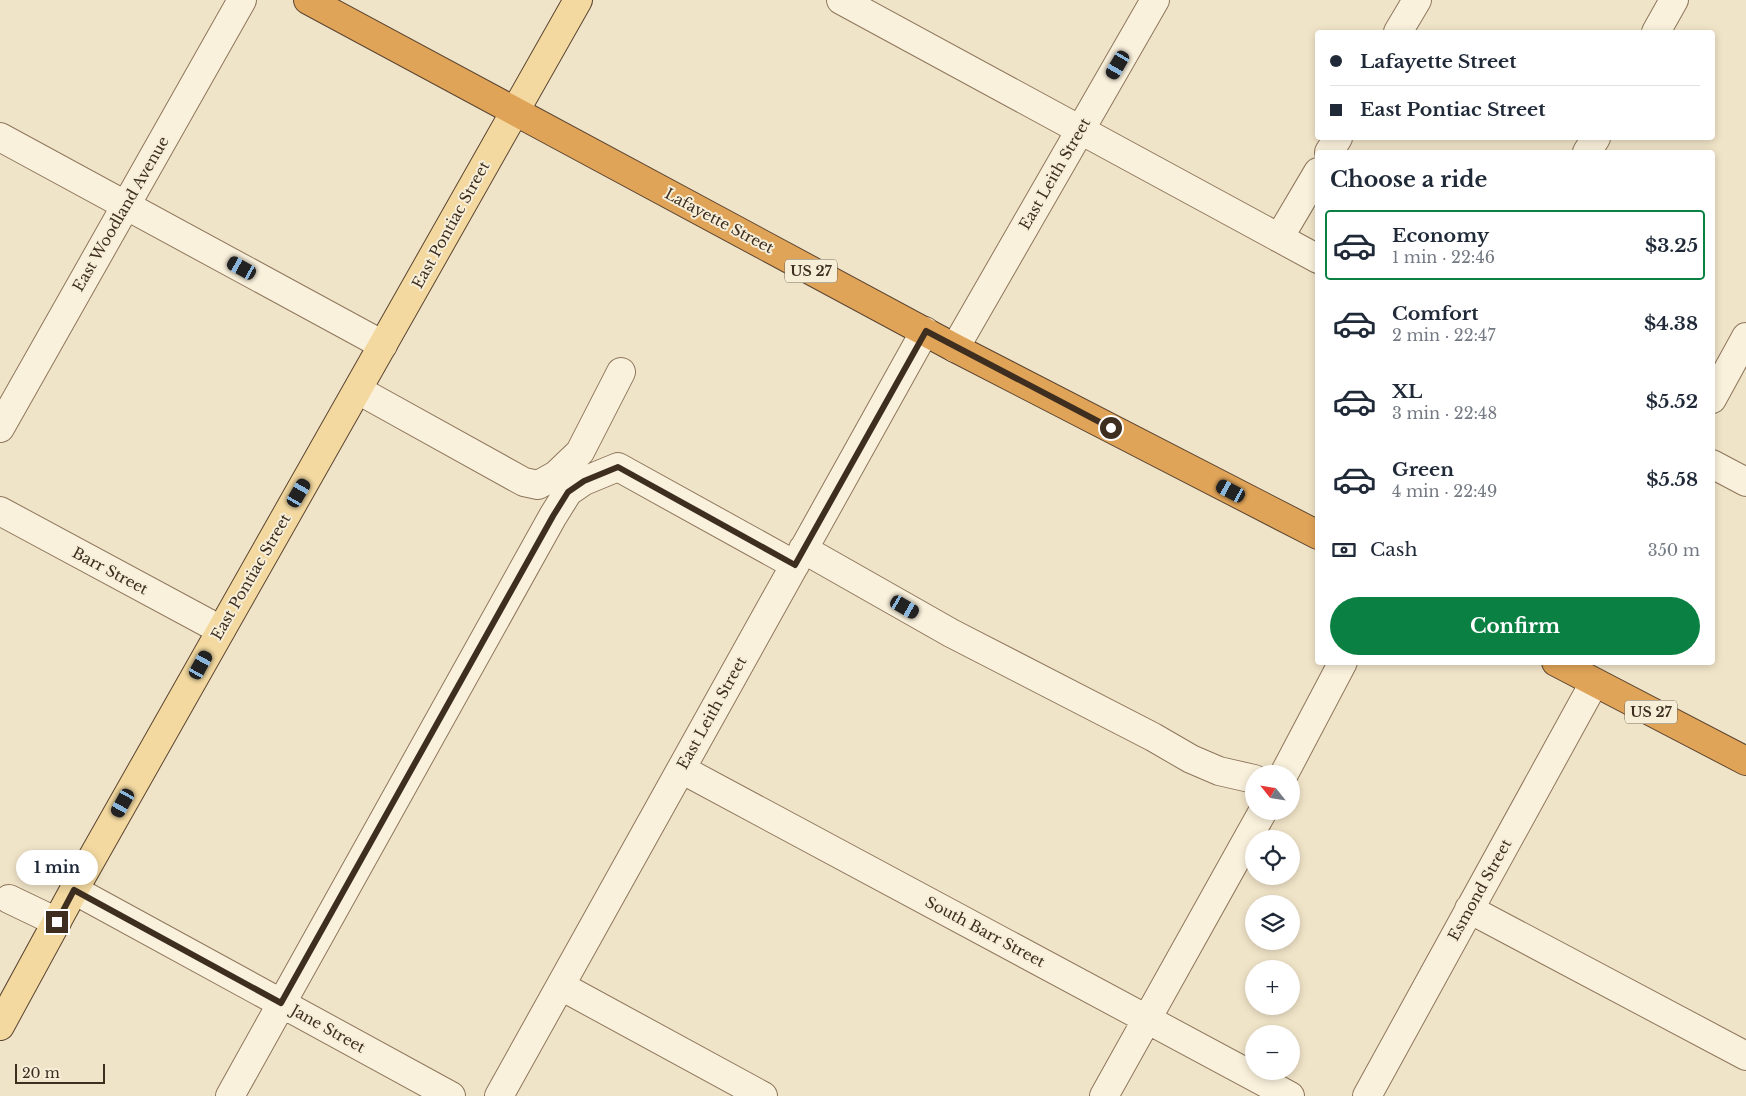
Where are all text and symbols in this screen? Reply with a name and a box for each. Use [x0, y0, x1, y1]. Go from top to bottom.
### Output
car [1104, 48, 1131, 82]
text: Lafayette Street [1360, 50, 1516, 73]
text: East Pontiac Street [1360, 98, 1545, 121]
street label: East Leith Street [1015, 114, 1094, 233]
street label: East Woodland Avenue [68, 133, 173, 295]
street label: East Pontiac Street [408, 158, 494, 292]
text: Choose a ride [1330, 166, 1487, 193]
street label: Lafayette Street [662, 184, 777, 257]
icon: car [1332, 223, 1377, 268]
text: Economy [1392, 224, 1489, 247]
text: $3.25 [1645, 234, 1698, 257]
text: 1 min · 22:46 [1392, 247, 1495, 267]
car [225, 254, 258, 282]
road number: US 27 [785, 260, 837, 282]
icon: car [1332, 301, 1377, 346]
text: Comfort [1392, 302, 1479, 325]
text: $4.38 [1644, 312, 1698, 335]
text: 2 min · 22:47 [1392, 325, 1496, 345]
icon: car [1332, 379, 1377, 424]
text: XL [1392, 380, 1422, 403]
text: $5.52 [1646, 390, 1698, 413]
text: 3 min · 22:48 [1392, 403, 1497, 423]
route start [1100, 417, 1122, 439]
icon: car [1332, 457, 1377, 502]
text: Green [1392, 458, 1454, 481]
text: $5.58 [1646, 468, 1698, 491]
car [285, 476, 312, 510]
car [1214, 477, 1247, 505]
text: 4 min · 22:49 [1392, 481, 1497, 501]
street label: East Pontiac Street [207, 510, 295, 643]
icon: cash [1330, 536, 1358, 564]
text: Cash [1370, 538, 1417, 561]
text: 350 m [1648, 540, 1700, 560]
street label: Barr Street [69, 543, 152, 599]
car [888, 593, 921, 621]
button: Confirm [1330, 597, 1700, 655]
car [187, 648, 214, 682]
street label: East Leith Street [673, 653, 751, 772]
road number: US 27 [1625, 700, 1677, 724]
north arrow [1245, 765, 1300, 820]
map controls [1245, 765, 1300, 1080]
car [109, 786, 136, 820]
button: locate [1245, 830, 1300, 885]
street label: Esmond Street [1444, 835, 1516, 944]
callout: 1 min [16, 850, 98, 884]
text: 1 min [34, 857, 80, 877]
street label: South Barr Street [922, 892, 1049, 971]
button: layers [1245, 895, 1300, 950]
route end [46, 911, 68, 933]
button: + [1245, 960, 1300, 1015]
street label: Jane Street [286, 999, 369, 1057]
button: − [1245, 1025, 1300, 1080]
scale bar [15, 1061, 105, 1084]
text: 20 m [22, 1064, 60, 1082]

